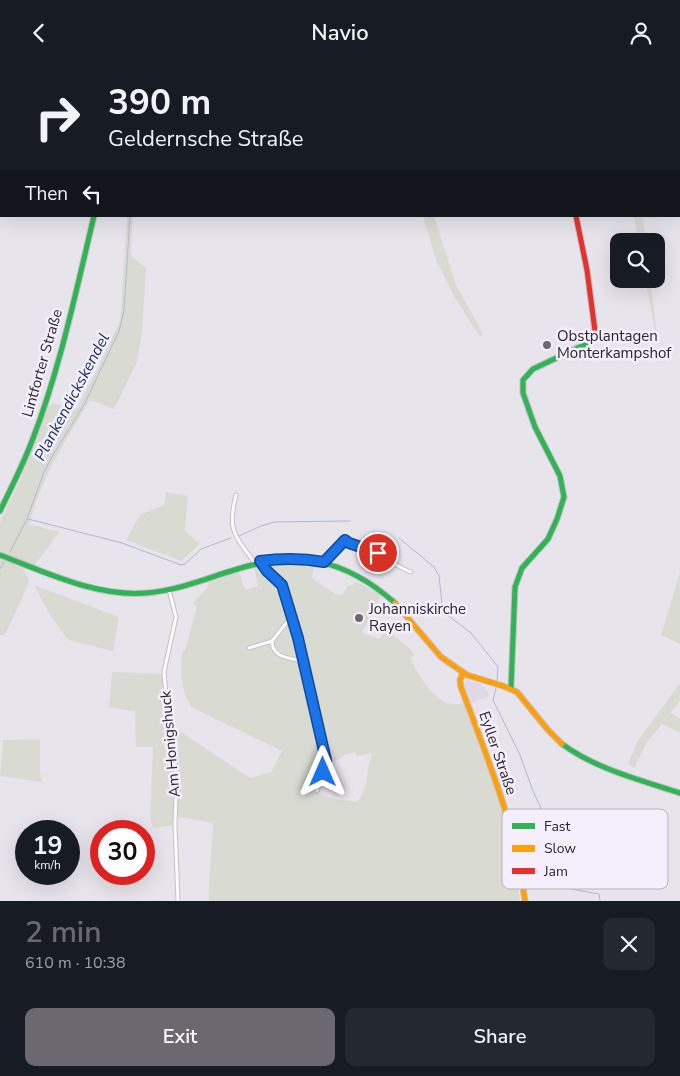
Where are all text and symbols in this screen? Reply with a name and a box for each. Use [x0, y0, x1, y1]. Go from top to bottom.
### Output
text: Navio [311, 18, 369, 48]
icon: back [25, 19, 53, 47]
icon: person [627, 19, 655, 47]
text: 390 m [108, 79, 211, 126]
icon: right [25, 85, 90, 150]
text: Geldernsche Straße [108, 124, 303, 154]
icon: left [78, 180, 106, 208]
text: Then [25, 181, 68, 207]
map controls [610, 233, 665, 288]
button: search [610, 233, 665, 288]
street label: Lintforter Straße [17, 307, 67, 419]
place label: Obstplantagen Monterkampshof [557, 326, 672, 363]
water label: Plankendickskendel [29, 329, 115, 465]
marker: Obstplantagen Monterkampshof [541, 339, 553, 351]
pin [357, 532, 399, 574]
icon: arrive [364, 539, 392, 567]
place label: Johanniskirche Rayen [368, 599, 466, 636]
marker: Johanniskirche Rayen [353, 612, 365, 624]
street label: Am Honigshuck [155, 689, 185, 798]
street label: Eyller Straße [474, 709, 522, 798]
position arrow [296, 745, 348, 797]
legend [502, 809, 668, 889]
text: Fast [544, 817, 570, 836]
speed limit sign: 30 [90, 820, 155, 885]
text: 19 [32, 829, 63, 863]
text: Slow [544, 839, 576, 858]
text: km/h [34, 857, 61, 873]
text: Jam [543, 862, 568, 881]
text: 2 min [25, 912, 101, 953]
button: close [603, 918, 655, 970]
text: 610 m · 10:38 [25, 952, 126, 974]
button: Exit [25, 1008, 335, 1066]
button: Share [345, 1008, 655, 1066]

